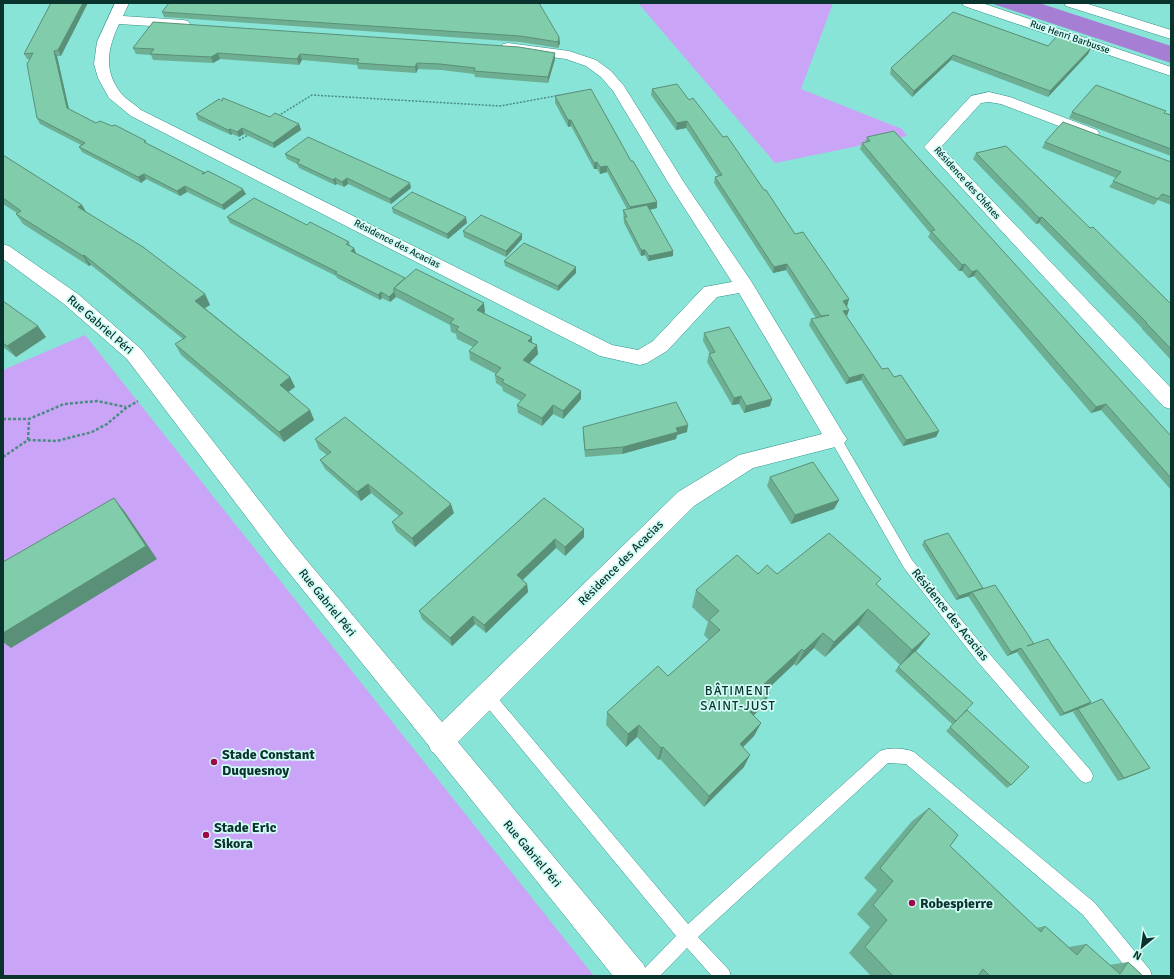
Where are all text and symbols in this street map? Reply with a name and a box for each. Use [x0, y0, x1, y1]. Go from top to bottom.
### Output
street label: Rue Henri Barbusse [1028, 18, 1112, 56]
street label: Résidence des Chênes [931, 144, 1003, 222]
street label: Résidence des Acacias [352, 217, 443, 271]
street label: Rue Gabriel Péri [64, 292, 136, 358]
street label: Résidence des Acacias [575, 517, 667, 609]
street label: Rue Gabriel Péri [295, 566, 359, 640]
street label: Résidence des Acacias [908, 566, 992, 664]
district label: BÂTIMENT SAINT-JUST [700, 682, 776, 714]
place label: Stade Constant Duquesnoy [222, 746, 315, 779]
marker: Stade Constant Duquesnoy [209, 757, 219, 767]
street label: Rue Gabriel Péri [500, 818, 564, 890]
place label: Stade Eric Sikora [214, 819, 277, 852]
marker: Stade Eric Sikora [201, 830, 211, 840]
place label: Robespierre [920, 895, 993, 912]
marker: Robespierre [907, 898, 917, 908]
north arrow [1122, 927, 1162, 967]
text: N [1131, 948, 1144, 963]

